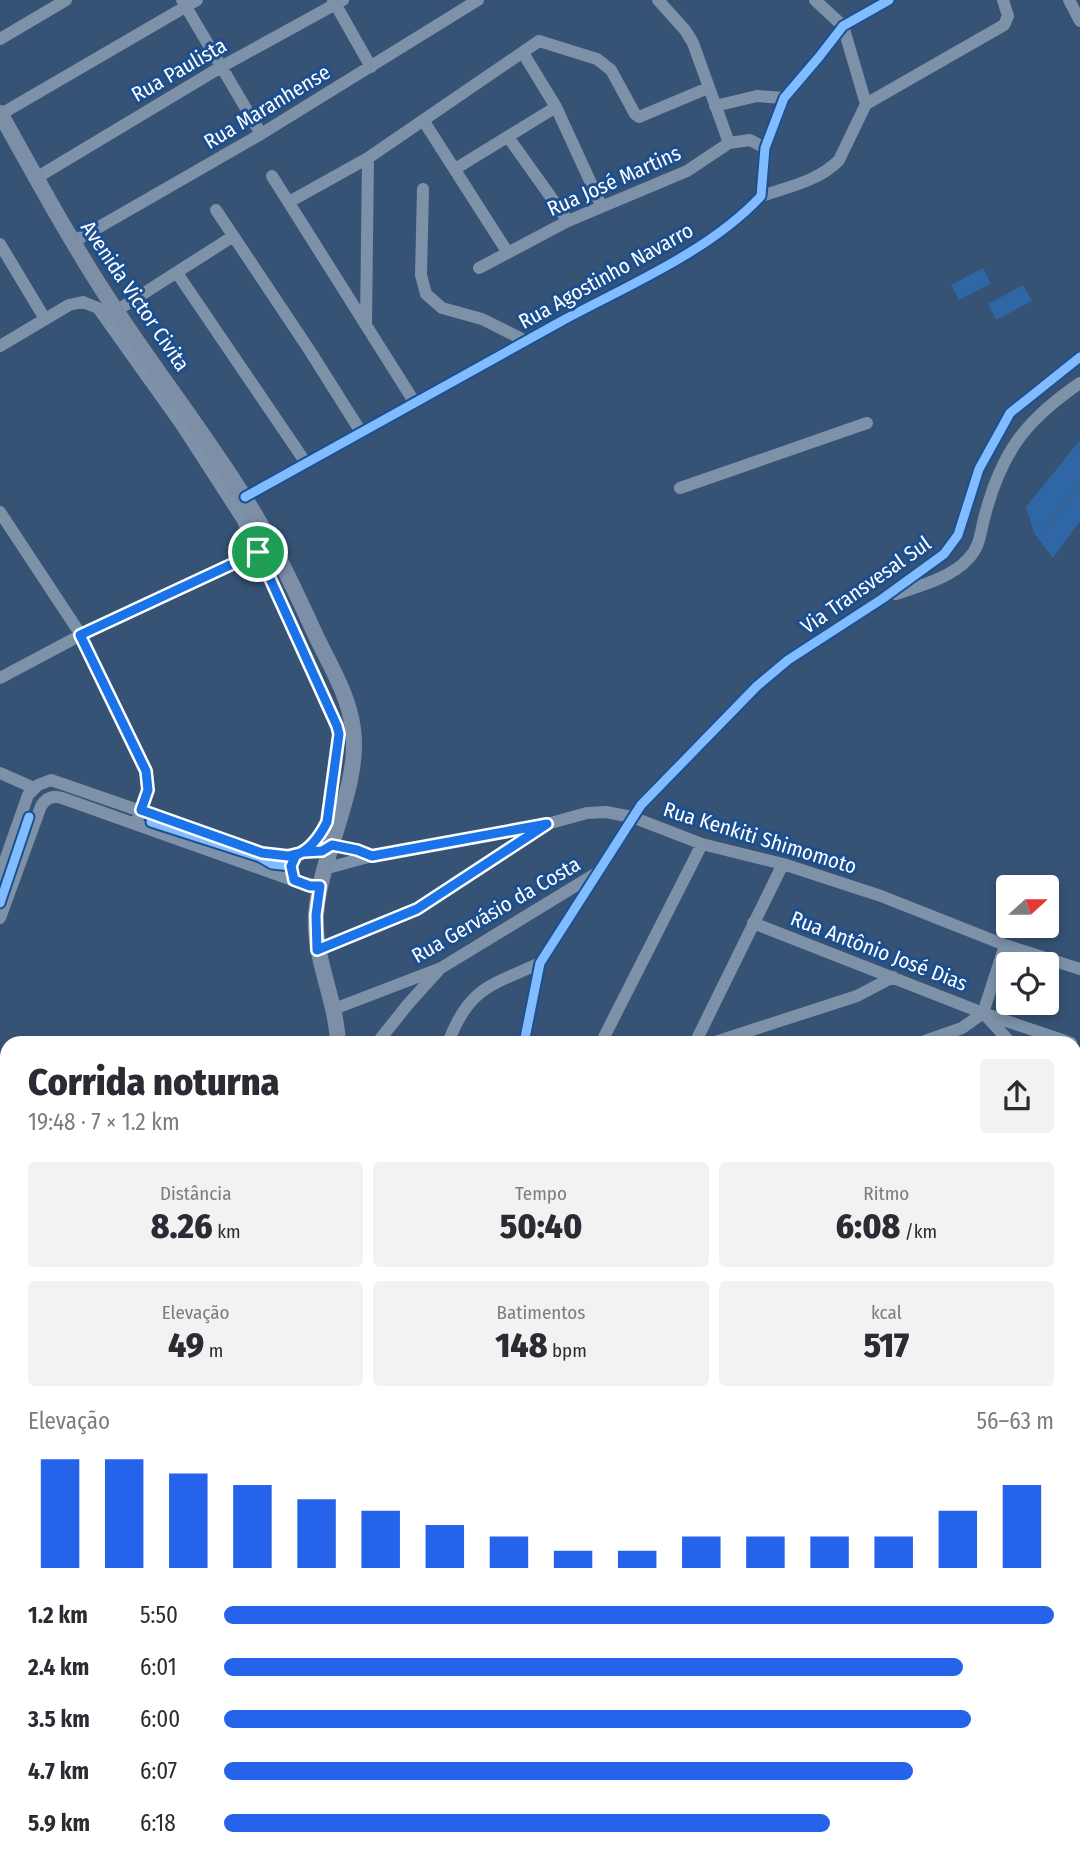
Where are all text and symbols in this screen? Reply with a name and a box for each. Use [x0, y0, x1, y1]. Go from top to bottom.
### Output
street label: Rua Paulista [127, 32, 231, 108]
street label: Rua Maranhense [199, 59, 335, 155]
street label: Rua José Martins [543, 140, 685, 222]
street label: Avenida Victor Civita [75, 216, 195, 376]
street label: Rua Agostinho Navarro [514, 217, 698, 335]
pin [228, 522, 288, 582]
street label: Via Transvesal Sul [796, 530, 936, 640]
icon: arrive [239, 533, 277, 571]
street label: Rua Kenkiti Shimomoto [660, 796, 860, 880]
street label: Rua Gervásio da Costa [407, 851, 585, 969]
north arrow [996, 875, 1059, 938]
map controls [996, 875, 1059, 1015]
street label: Rua Antônio José Dias [787, 905, 971, 997]
button: locate [996, 952, 1059, 1015]
text: Corrida noturna [28, 1059, 279, 1105]
button: share [980, 1059, 1054, 1133]
text: 19:48 · 7 × 1.2 km [28, 1108, 180, 1136]
text: Distância [160, 1182, 231, 1205]
text: Tempo [515, 1182, 567, 1205]
text: Ritmo [863, 1182, 909, 1205]
text: 8.26 [151, 1205, 213, 1247]
text: 50:40 [500, 1205, 582, 1247]
text: 6:08 [835, 1205, 900, 1247]
text: km [213, 1220, 241, 1243]
text: /km [900, 1220, 937, 1243]
text: Elevação [162, 1301, 230, 1324]
text: Batimentos [497, 1301, 585, 1324]
text: kcal [871, 1301, 902, 1324]
text: 49 [168, 1324, 204, 1366]
text: 148 [495, 1324, 547, 1366]
text: 517 [863, 1324, 909, 1366]
text: m [204, 1339, 223, 1362]
text: bpm [547, 1339, 587, 1362]
text: Elevação [28, 1407, 110, 1435]
text: 56–63 m [976, 1407, 1054, 1435]
text: 1.2 km [28, 1601, 88, 1629]
text: 5:50 [140, 1601, 178, 1629]
text: 2.4 km [28, 1653, 89, 1681]
text: 6:01 [140, 1653, 177, 1681]
text: 3.5 km [28, 1705, 90, 1733]
text: 6:00 [140, 1705, 180, 1733]
text: 4.7 km [28, 1757, 89, 1785]
text: 6:07 [140, 1757, 177, 1785]
text: 5.9 km [28, 1809, 90, 1837]
text: 6:18 [140, 1809, 176, 1837]

